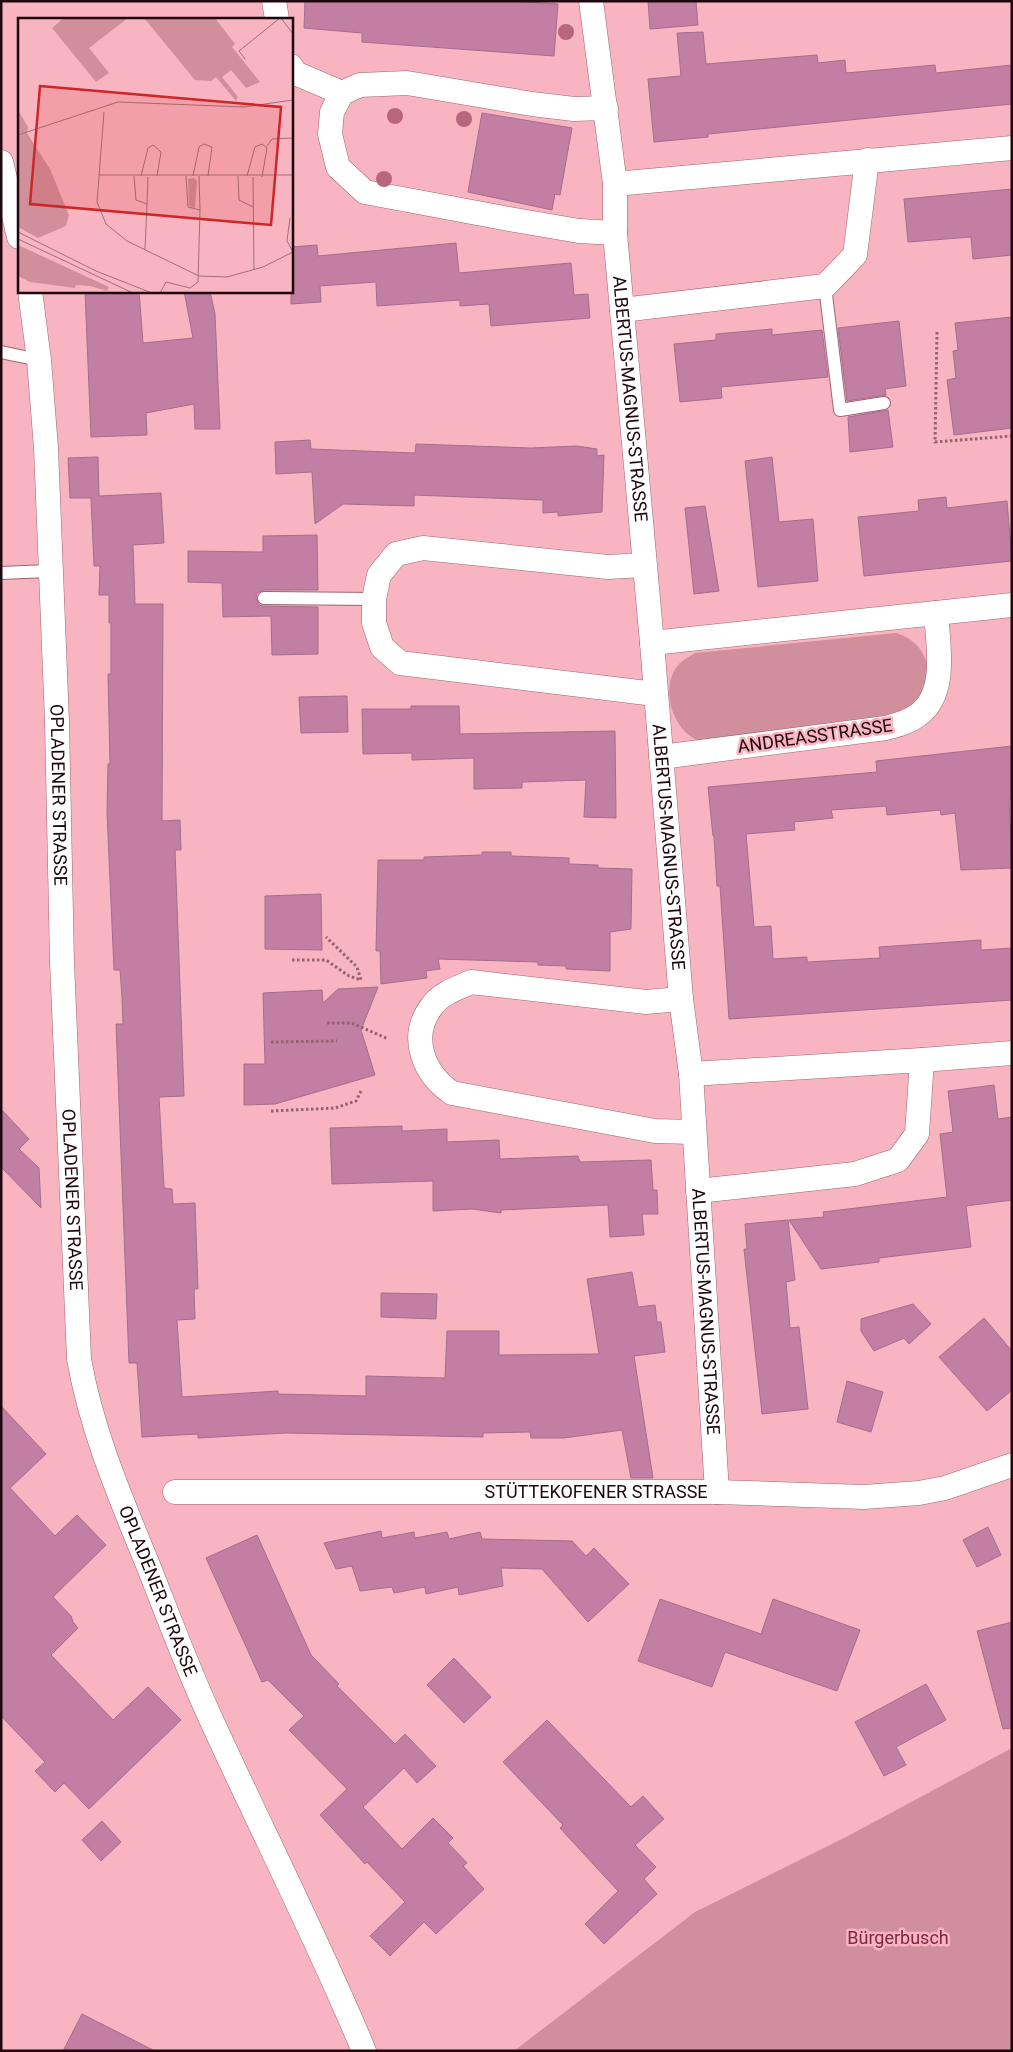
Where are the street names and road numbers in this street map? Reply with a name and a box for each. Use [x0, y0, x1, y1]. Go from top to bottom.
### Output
street label: ALBERTUS-MAGNUS-STRASSE [609, 275, 652, 523]
street label: OPLADENER STRASSE [46, 704, 71, 886]
street label: ANDREASSTRASSE [736, 714, 894, 757]
street label: ALBERTUS-MAGNUS-STRASSE [649, 723, 690, 971]
street label: OPLADENER STRASSE [58, 1108, 87, 1291]
street label: ALBERTUS-MAGNUS-STRASSE [688, 1187, 724, 1435]
street label: STÜTTEKOFENER STRASSE [484, 1481, 708, 1502]
street label: OPLADENER STRASSE [115, 1502, 202, 1679]

